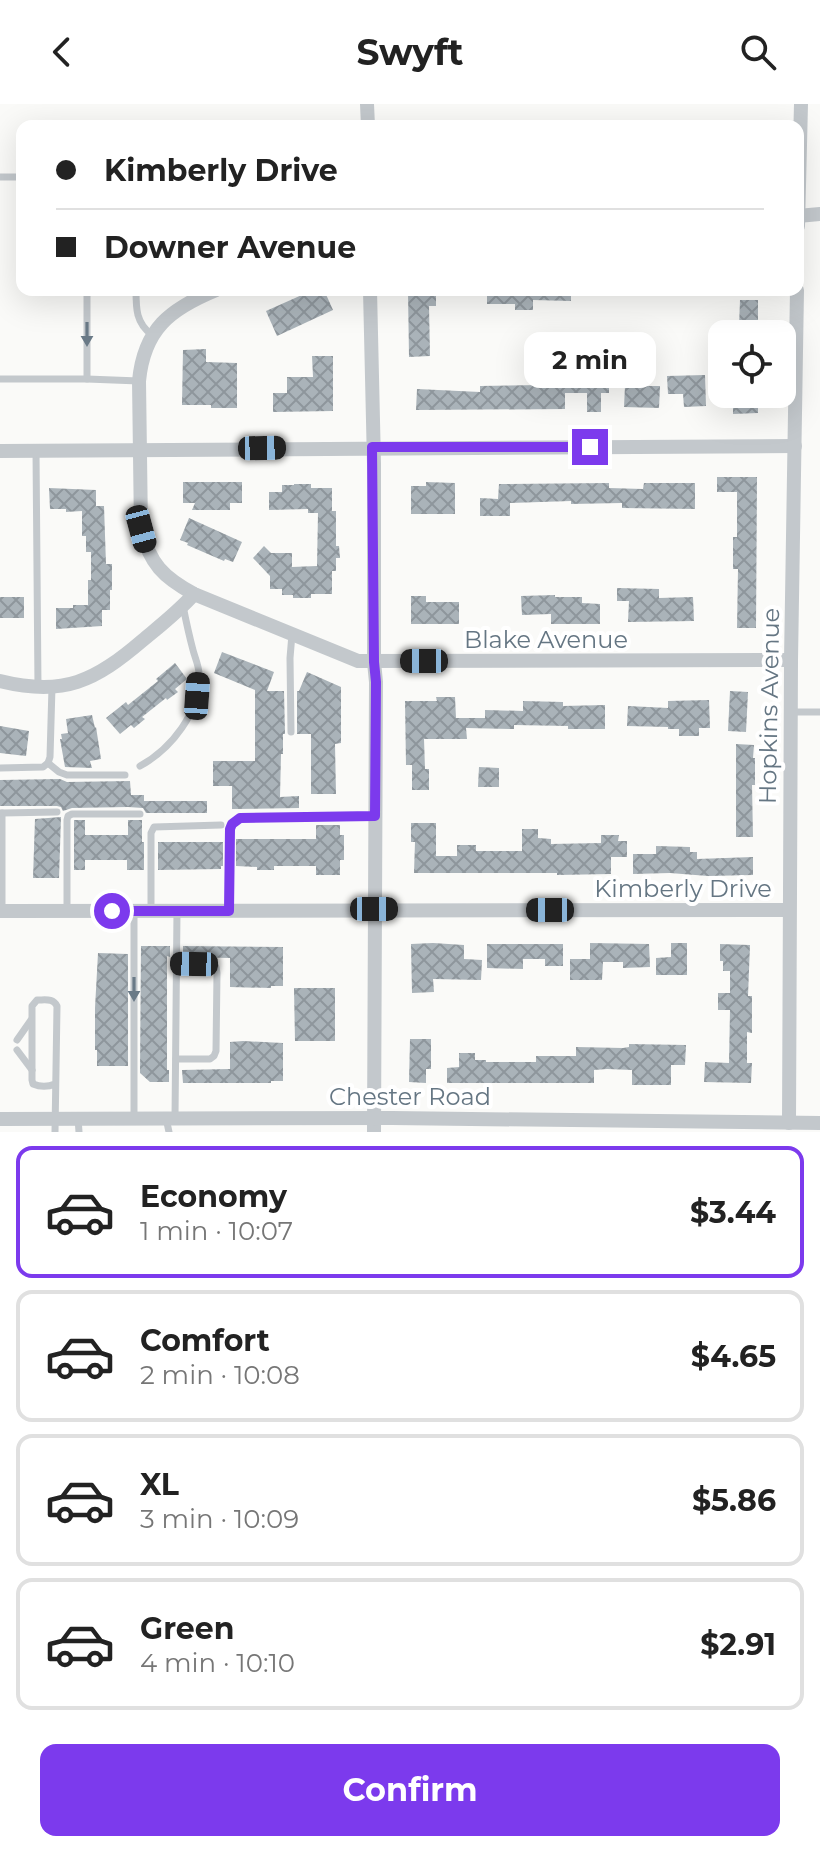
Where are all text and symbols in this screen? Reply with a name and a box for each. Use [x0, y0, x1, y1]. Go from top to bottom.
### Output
icon: back [40, 30, 84, 74]
text: Swyft [357, 30, 463, 74]
icon: search [736, 30, 780, 74]
text: Kimberly Drive [104, 152, 338, 189]
text: Downer Avenue [104, 229, 356, 266]
map controls [708, 320, 796, 408]
button: locate [708, 320, 796, 408]
one-way arrow [81, 322, 93, 347]
callout: 2 min [524, 331, 656, 387]
text: 2 min [552, 344, 628, 376]
route end [572, 429, 608, 465]
car [238, 436, 286, 460]
car [123, 503, 159, 555]
street label: Hopkins Avenue [753, 608, 785, 804]
street label: Blake Avenue [464, 625, 628, 654]
car [400, 649, 448, 673]
car [183, 671, 211, 721]
street label: Kimberly Drive [594, 874, 772, 903]
route start [94, 893, 130, 929]
car [350, 897, 398, 921]
car [526, 898, 574, 922]
car [170, 952, 218, 976]
one-way arrow [128, 977, 140, 1002]
street label: Chester Road [329, 1082, 491, 1111]
icon: car [44, 1176, 116, 1248]
text: Economy [140, 1178, 287, 1215]
text: $3.44 [690, 1194, 776, 1231]
text: 1 min · 10:07 [140, 1215, 293, 1247]
icon: car [44, 1320, 116, 1392]
text: Comfort [140, 1322, 270, 1359]
text: $4.65 [691, 1338, 776, 1375]
text: 2 min · 10:08 [140, 1359, 300, 1391]
icon: car [44, 1464, 116, 1536]
text: XL [140, 1466, 179, 1503]
text: $5.86 [692, 1482, 776, 1519]
text: 3 min · 10:09 [140, 1503, 299, 1535]
icon: car [44, 1608, 116, 1680]
text: Green [140, 1610, 234, 1647]
text: $2.91 [700, 1626, 776, 1663]
text: 4 min · 10:10 [140, 1647, 295, 1679]
button: Confirm [40, 1744, 780, 1836]

